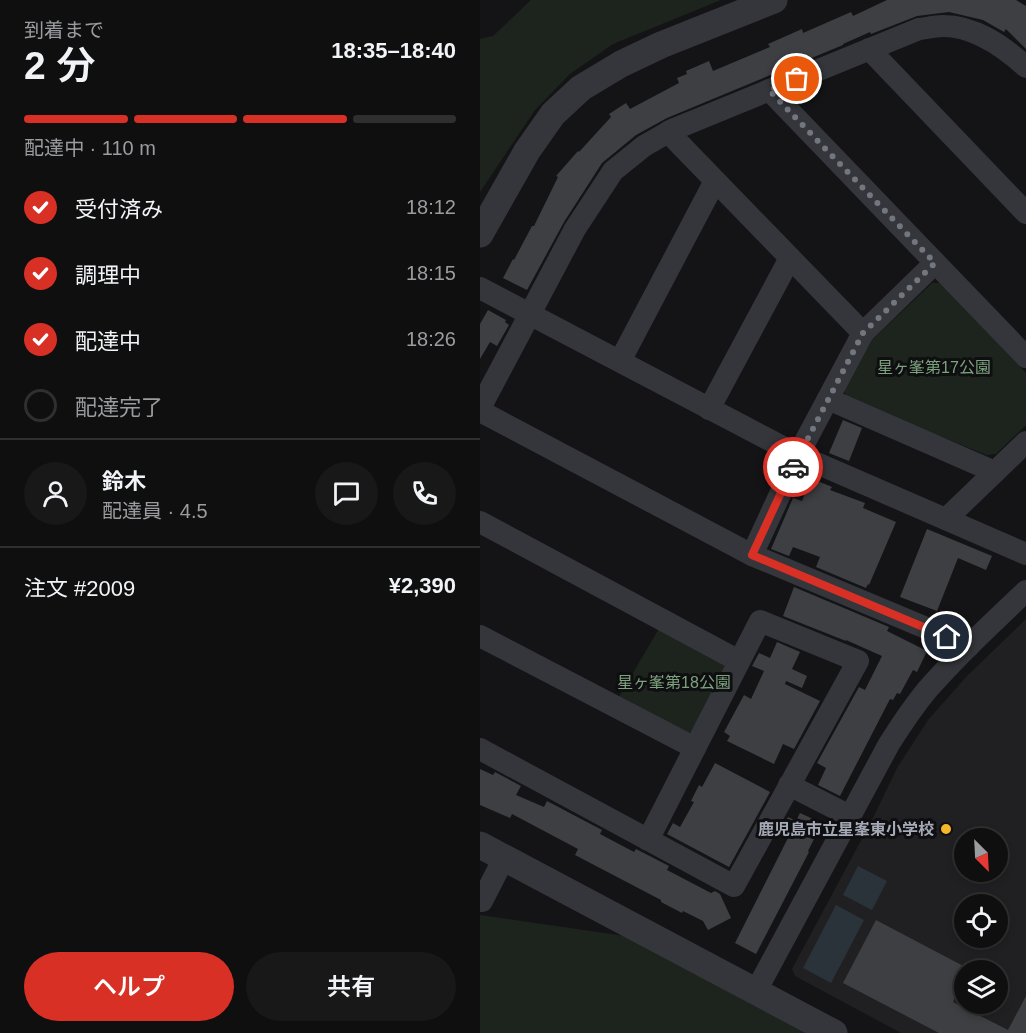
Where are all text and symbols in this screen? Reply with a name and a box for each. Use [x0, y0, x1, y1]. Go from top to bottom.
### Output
text: 到着まで [24, 19, 104, 41]
text: 18:35–18:40 [331, 38, 456, 63]
text: 2 分 [24, 44, 96, 87]
pin [771, 53, 822, 104]
icon: bag [780, 62, 813, 95]
text: 配達中 · 110 m [24, 137, 156, 159]
icon: check [24, 191, 57, 224]
text: 18:12 [406, 196, 456, 218]
text: 受付済み [75, 197, 163, 222]
icon: check [24, 257, 57, 290]
text: 18:15 [406, 262, 456, 284]
text: 調理中 [75, 263, 141, 288]
icon: check [24, 323, 57, 356]
text: 18:26 [406, 328, 456, 350]
text: 配達中 [75, 329, 141, 354]
park label: 星ヶ峯第17公園 [877, 359, 991, 376]
text: 配達完了 [75, 395, 163, 420]
courier [763, 437, 823, 497]
icon: car [777, 451, 810, 484]
button: person [24, 462, 87, 525]
button: chat [315, 462, 378, 525]
button: phone [393, 462, 456, 525]
text: 鈴木 [102, 469, 146, 494]
text: 配達員 · 4.5 [102, 500, 208, 522]
text: ¥2,390 [389, 573, 456, 598]
text: 注文 #2009 [24, 576, 135, 601]
pin [921, 611, 972, 662]
icon: home [930, 620, 963, 653]
park label: 星ヶ峯第18公園 [617, 674, 731, 691]
place label: 鹿児島市立星峯東小学校 [758, 821, 934, 838]
marker: 鹿児島市立星峯東小学校 [939, 822, 953, 836]
north arrow [954, 828, 1008, 882]
map controls [954, 828, 1008, 1014]
button: locate [954, 894, 1008, 948]
button: ヘルプ [24, 952, 234, 1021]
button: 共有 [246, 952, 456, 1021]
button: layers [954, 960, 1008, 1014]

